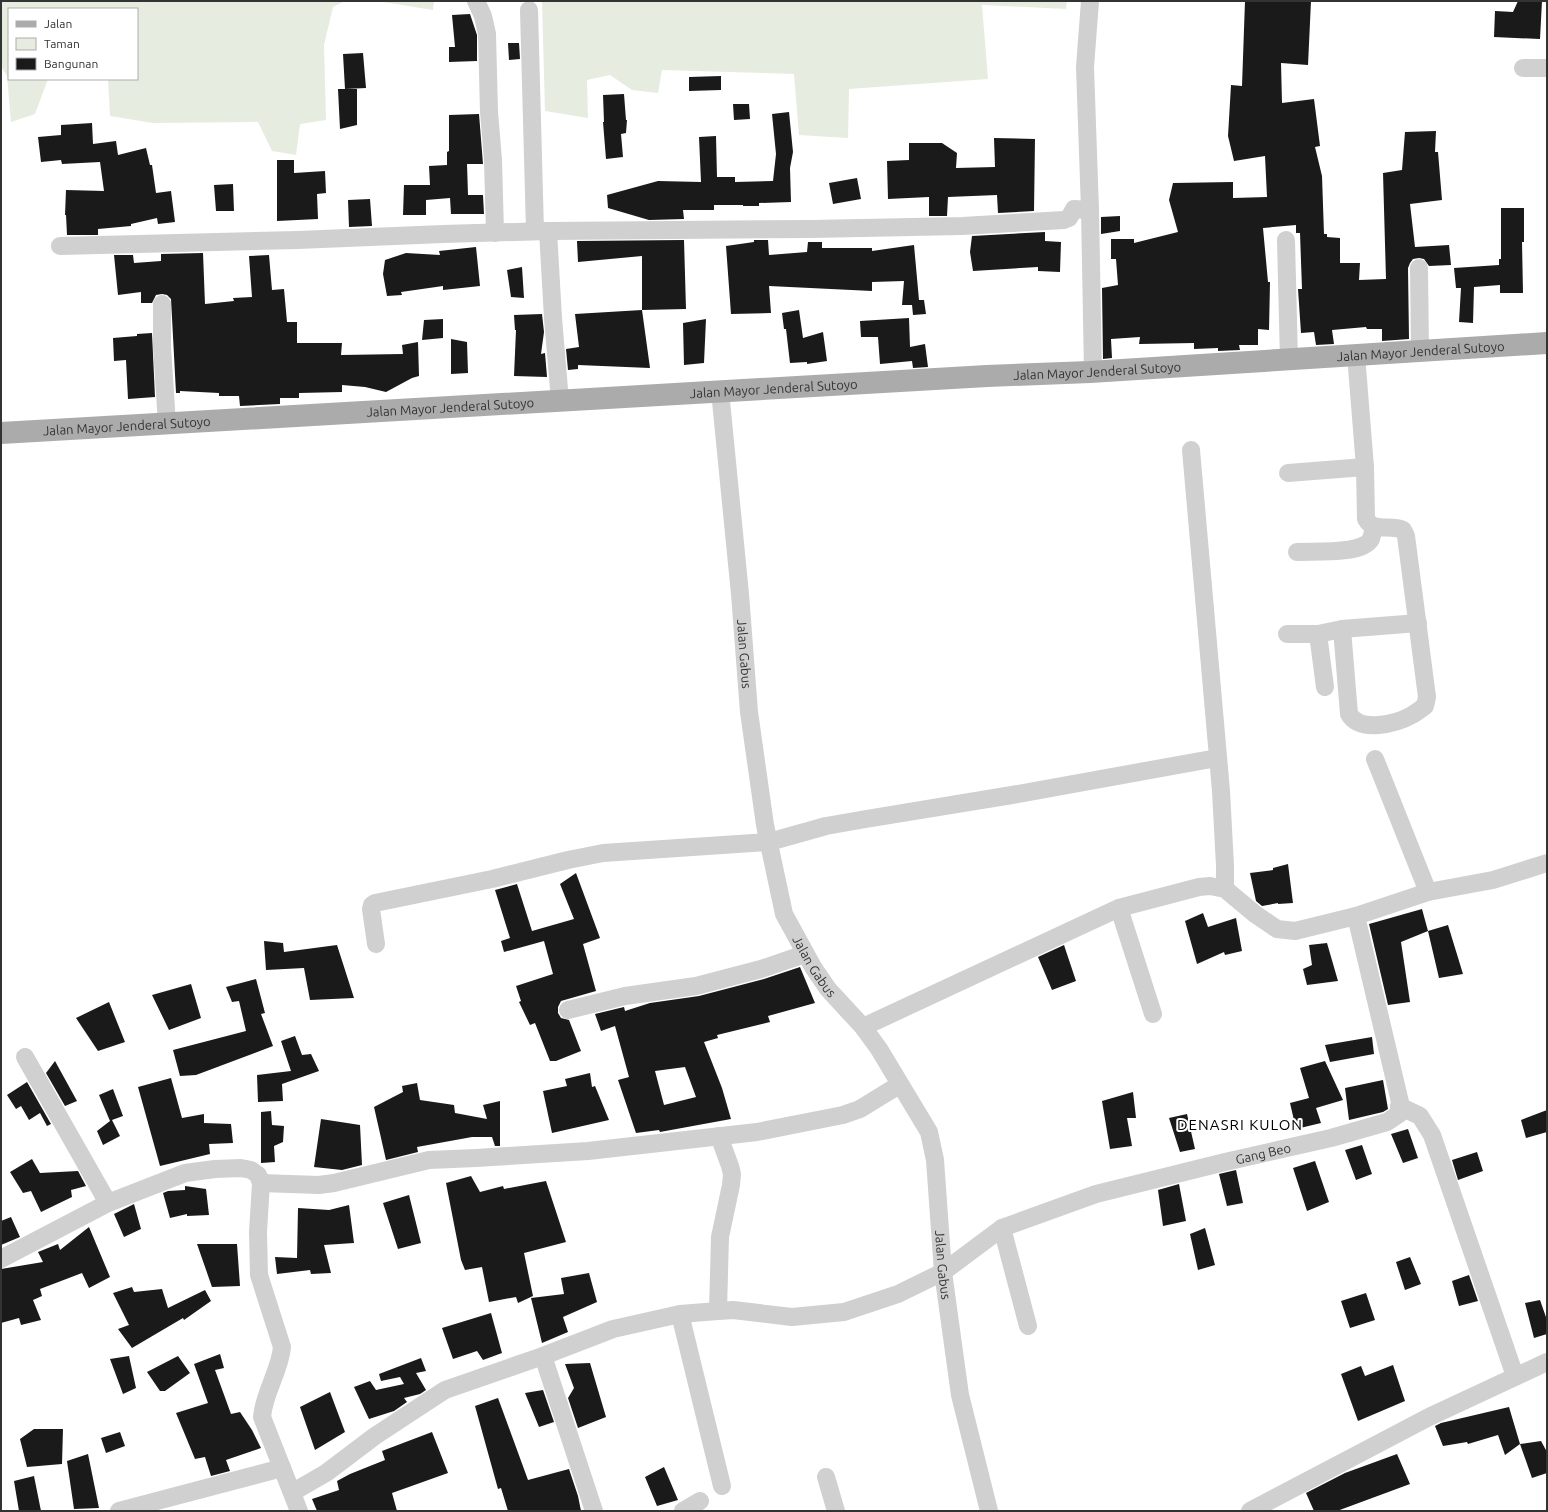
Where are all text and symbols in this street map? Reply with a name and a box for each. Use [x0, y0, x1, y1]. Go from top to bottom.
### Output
legend [8, 8, 138, 80]
text: Jalan [44, 17, 72, 30]
text: Taman [44, 37, 80, 50]
text: Bangunan [44, 57, 98, 70]
street label: Jalan Mayor Jenderal Sutoyo [1336, 339, 1505, 363]
street label: Jalan Mayor Jenderal Sutoyo [1013, 359, 1182, 382]
street label: Jalan Mayor Jenderal Sutoyo [689, 376, 858, 400]
street label: Jalan Mayor Jenderal Sutoyo [366, 395, 535, 419]
street label: Jalan Mayor Jenderal Sutoyo [43, 414, 211, 438]
street label: Jalan Gabus [735, 619, 754, 689]
street label: Jalan Gabus [790, 933, 839, 1000]
district label: DENASRI KULON [1177, 1116, 1303, 1133]
street label: Gang Beo [1234, 1140, 1292, 1166]
street label: Jalan Gabus [933, 1230, 954, 1301]

